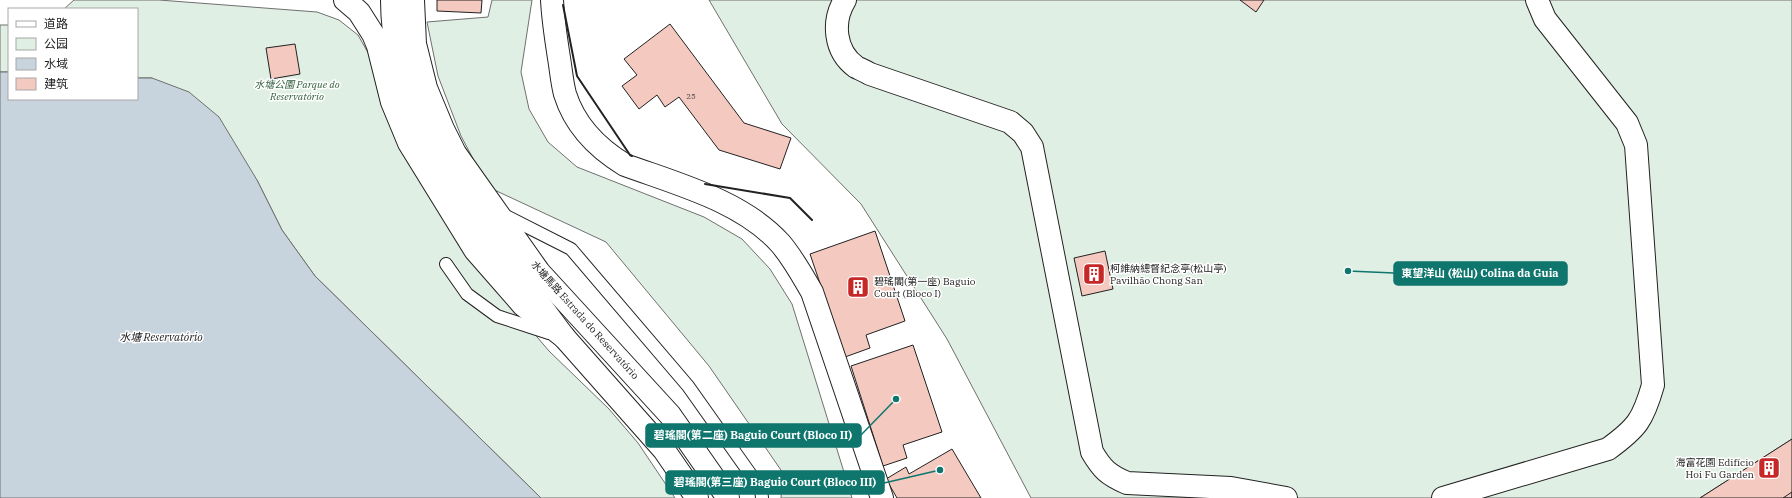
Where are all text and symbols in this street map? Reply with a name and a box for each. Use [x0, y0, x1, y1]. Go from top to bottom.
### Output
legend [8, 8, 138, 100]
text: 道路 [44, 16, 68, 31]
text: 公园 [44, 36, 68, 51]
text: 水域 [44, 56, 68, 71]
text: 建筑 [44, 76, 68, 91]
park label: 水塘公園 Parque do Reservatório [254, 78, 340, 103]
house number: 25 [686, 91, 696, 101]
street label: 水塘馬路 Estrada do Reservatório [528, 258, 642, 382]
building icon: 柯維納總督紀念亭(松山亭) Pavilhão Chong San [1081, 261, 1107, 287]
place label: 柯維納總督紀念亭(松山亭) Pavilhão Chong San [1110, 262, 1227, 287]
callout: 東望洋山 (松山) Colina da Guia [1394, 262, 1567, 285]
text: 東望洋山 (松山) Colina da Guia [1401, 266, 1559, 280]
building icon: 碧瑤閣(第一座) Baguio Court (Bloco I) [845, 274, 871, 300]
place label: 碧瑤閣(第一座) Baguio Court (Bloco I) [874, 275, 976, 300]
water label: 水塘 Reservatório [119, 330, 203, 344]
callout: 碧瑤閣(第二座) Baguio Court (Bloco II) [646, 424, 861, 447]
text: 碧瑤閣(第二座) Baguio Court (Bloco II) [654, 428, 852, 442]
building icon: 海富花園 Edifício Hoi Fu Garden [1756, 455, 1782, 481]
place label: 海富花園 Edifício Hoi Fu Garden [1676, 456, 1755, 481]
callout: 碧瑤閣(第三座) Baguio Court (Bloco III) [666, 471, 884, 494]
text: 碧瑤閣(第三座) Baguio Court (Bloco III) [674, 475, 876, 489]

